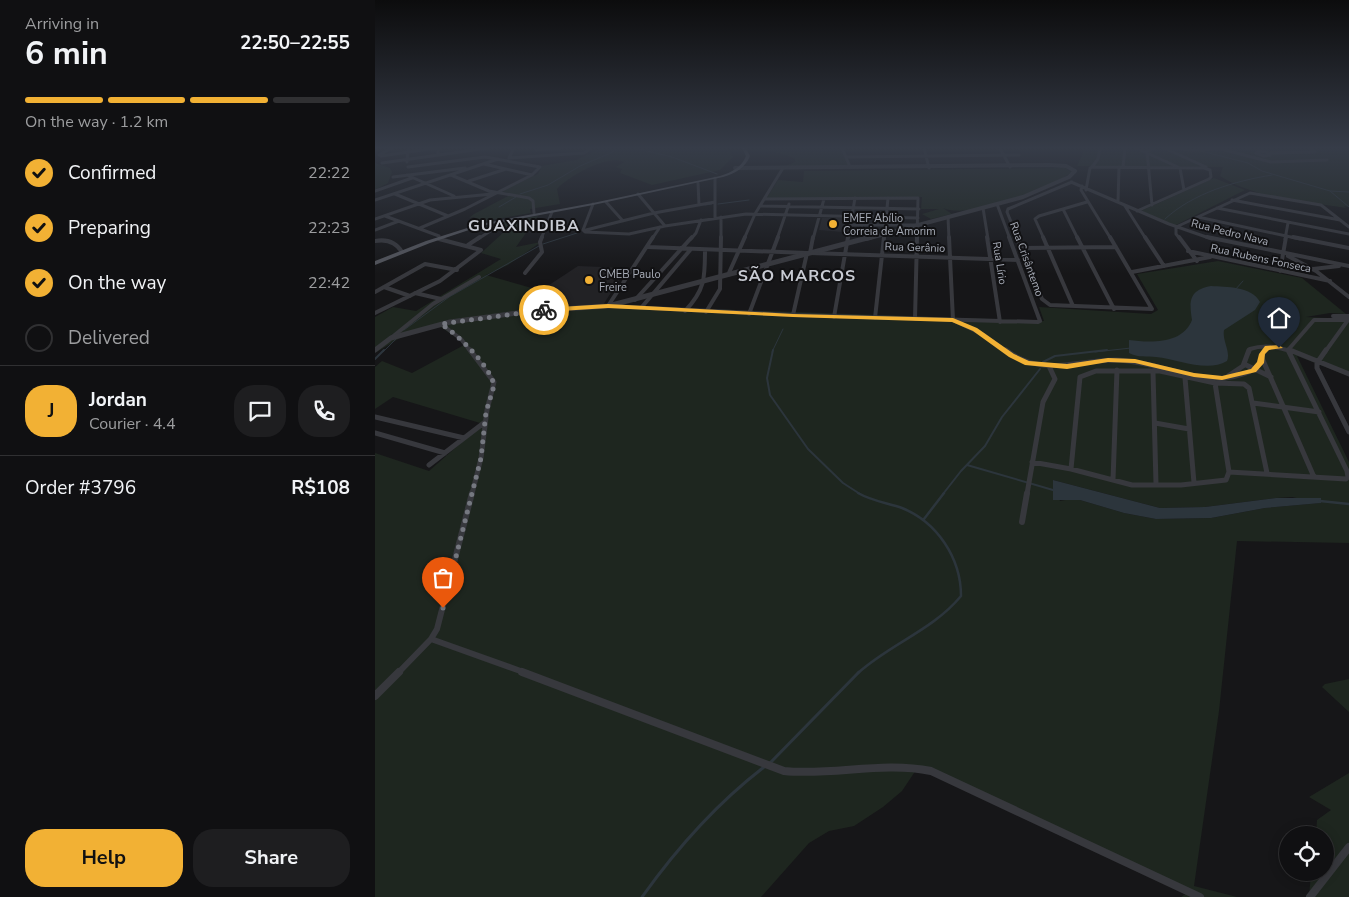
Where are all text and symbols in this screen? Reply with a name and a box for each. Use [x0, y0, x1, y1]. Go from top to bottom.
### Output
text: Arriving in [25, 13, 99, 35]
text: 22:50–22:55 [240, 30, 350, 56]
text: 6 min [25, 32, 108, 75]
text: On the way · 1.2 km [25, 111, 168, 133]
icon: check [25, 159, 53, 187]
text: Confirmed [68, 160, 156, 186]
text: 22:22 [308, 162, 350, 184]
place label: EMEF Abílio Correia de Amorim [843, 211, 936, 239]
icon: check [25, 214, 53, 242]
text: Preparing [68, 215, 151, 241]
district label: GUAXINDIBA [468, 215, 580, 237]
street label: Rua Pedro Nava [1190, 216, 1270, 249]
text: 22:23 [308, 217, 350, 239]
marker: EMEF Abílio Correia de Amorim [827, 218, 839, 230]
street label: Rua Crisântemo [1006, 220, 1047, 299]
street label: Rua Gerânio [884, 239, 946, 256]
street label: Rua Rubens Fonseca [1209, 240, 1313, 277]
street label: Rua Lírio [989, 241, 1010, 286]
district label: SÃO MARCOS [738, 265, 856, 287]
place label: CMEB Paulo Freire [599, 267, 661, 295]
icon: check [25, 269, 53, 297]
text: On the way [68, 270, 166, 296]
text: 22:42 [308, 272, 350, 294]
marker: CMEB Paulo Freire [583, 274, 595, 286]
courier [519, 285, 569, 335]
icon: bike [530, 296, 558, 324]
pin [1258, 297, 1300, 348]
icon: home [1265, 304, 1293, 332]
text: Delivered [68, 325, 150, 351]
button: chat [234, 385, 286, 437]
button: phone [298, 385, 350, 437]
text: Jordan [89, 387, 147, 413]
text: J [48, 398, 54, 424]
text: Courier · 4.4 [89, 413, 175, 435]
text: Order #3796 [25, 475, 136, 501]
text: R$108 [291, 475, 350, 501]
pin [422, 557, 464, 608]
icon: bag [429, 564, 457, 592]
map controls [1279, 826, 1334, 881]
button: locate [1279, 826, 1334, 881]
button: Help [25, 829, 183, 887]
button: Share [193, 829, 350, 887]

